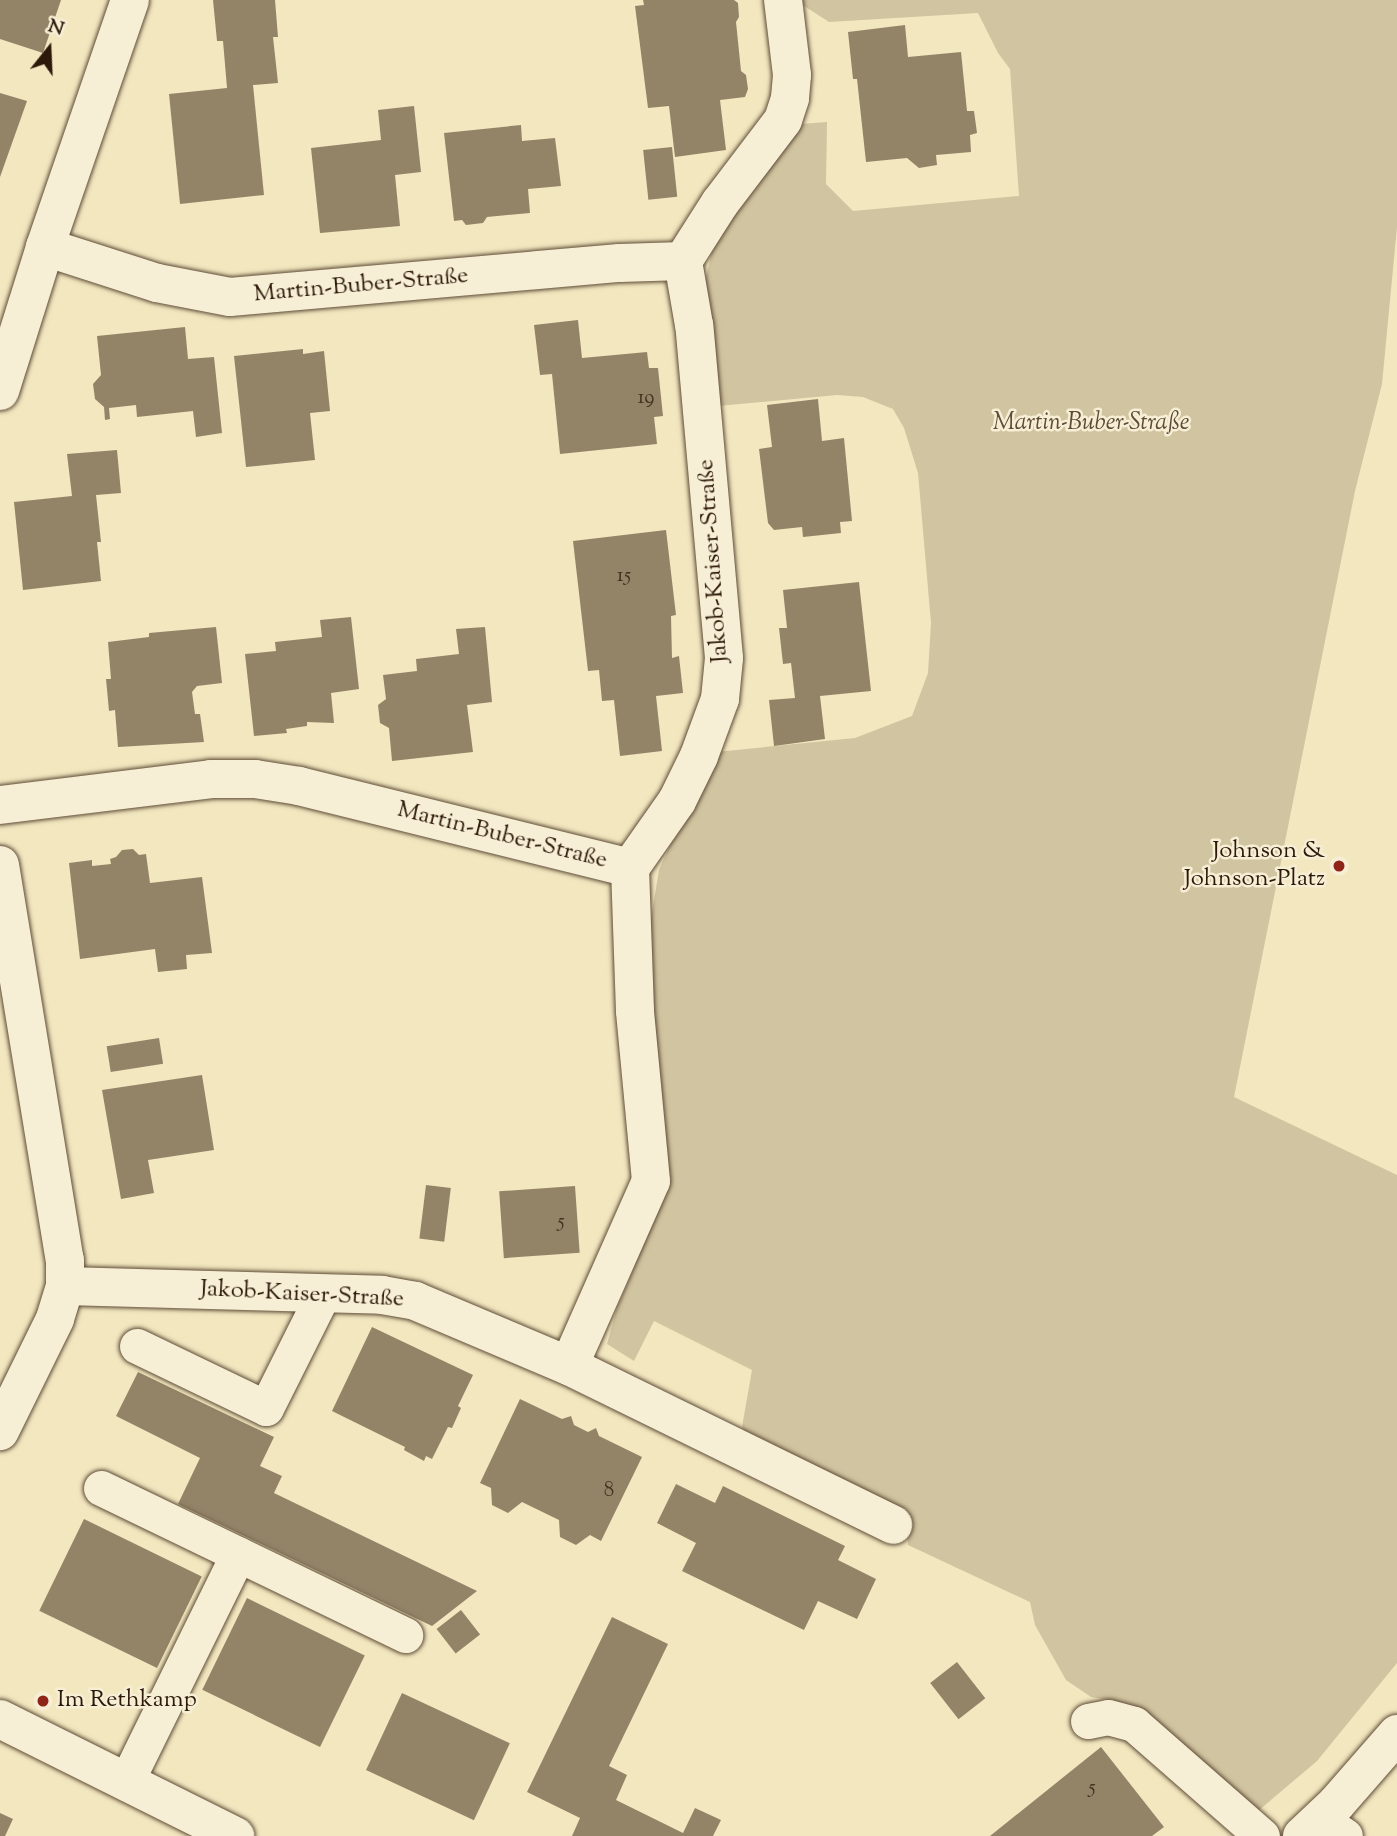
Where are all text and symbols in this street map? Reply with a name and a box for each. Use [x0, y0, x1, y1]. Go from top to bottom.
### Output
text: N [44, 13, 67, 44]
north arrow [14, 14, 84, 84]
street label: Martin-Buber-Straße [252, 262, 470, 310]
house number: 19 [637, 385, 655, 411]
park label: Martin-Buber-Straße [993, 410, 1189, 438]
street label: Jakob-Kaiser-Straße [693, 458, 735, 664]
house number: 15 [617, 563, 631, 589]
street label: Martin-Buber-Straße [394, 796, 610, 876]
place label: Johnson & Johnson-Platz [1184, 838, 1325, 894]
marker: Johnson & Johnson-Platz [1331, 858, 1347, 874]
house number: 5 [557, 1209, 565, 1235]
street label: Jakob-Kaiser-Straße [199, 1275, 405, 1315]
house number: 8 [604, 1478, 614, 1504]
place label: Im Rethkamp [57, 1687, 197, 1715]
marker: Im Rethkamp [35, 1693, 51, 1709]
house number: 5 [1088, 1775, 1096, 1801]

